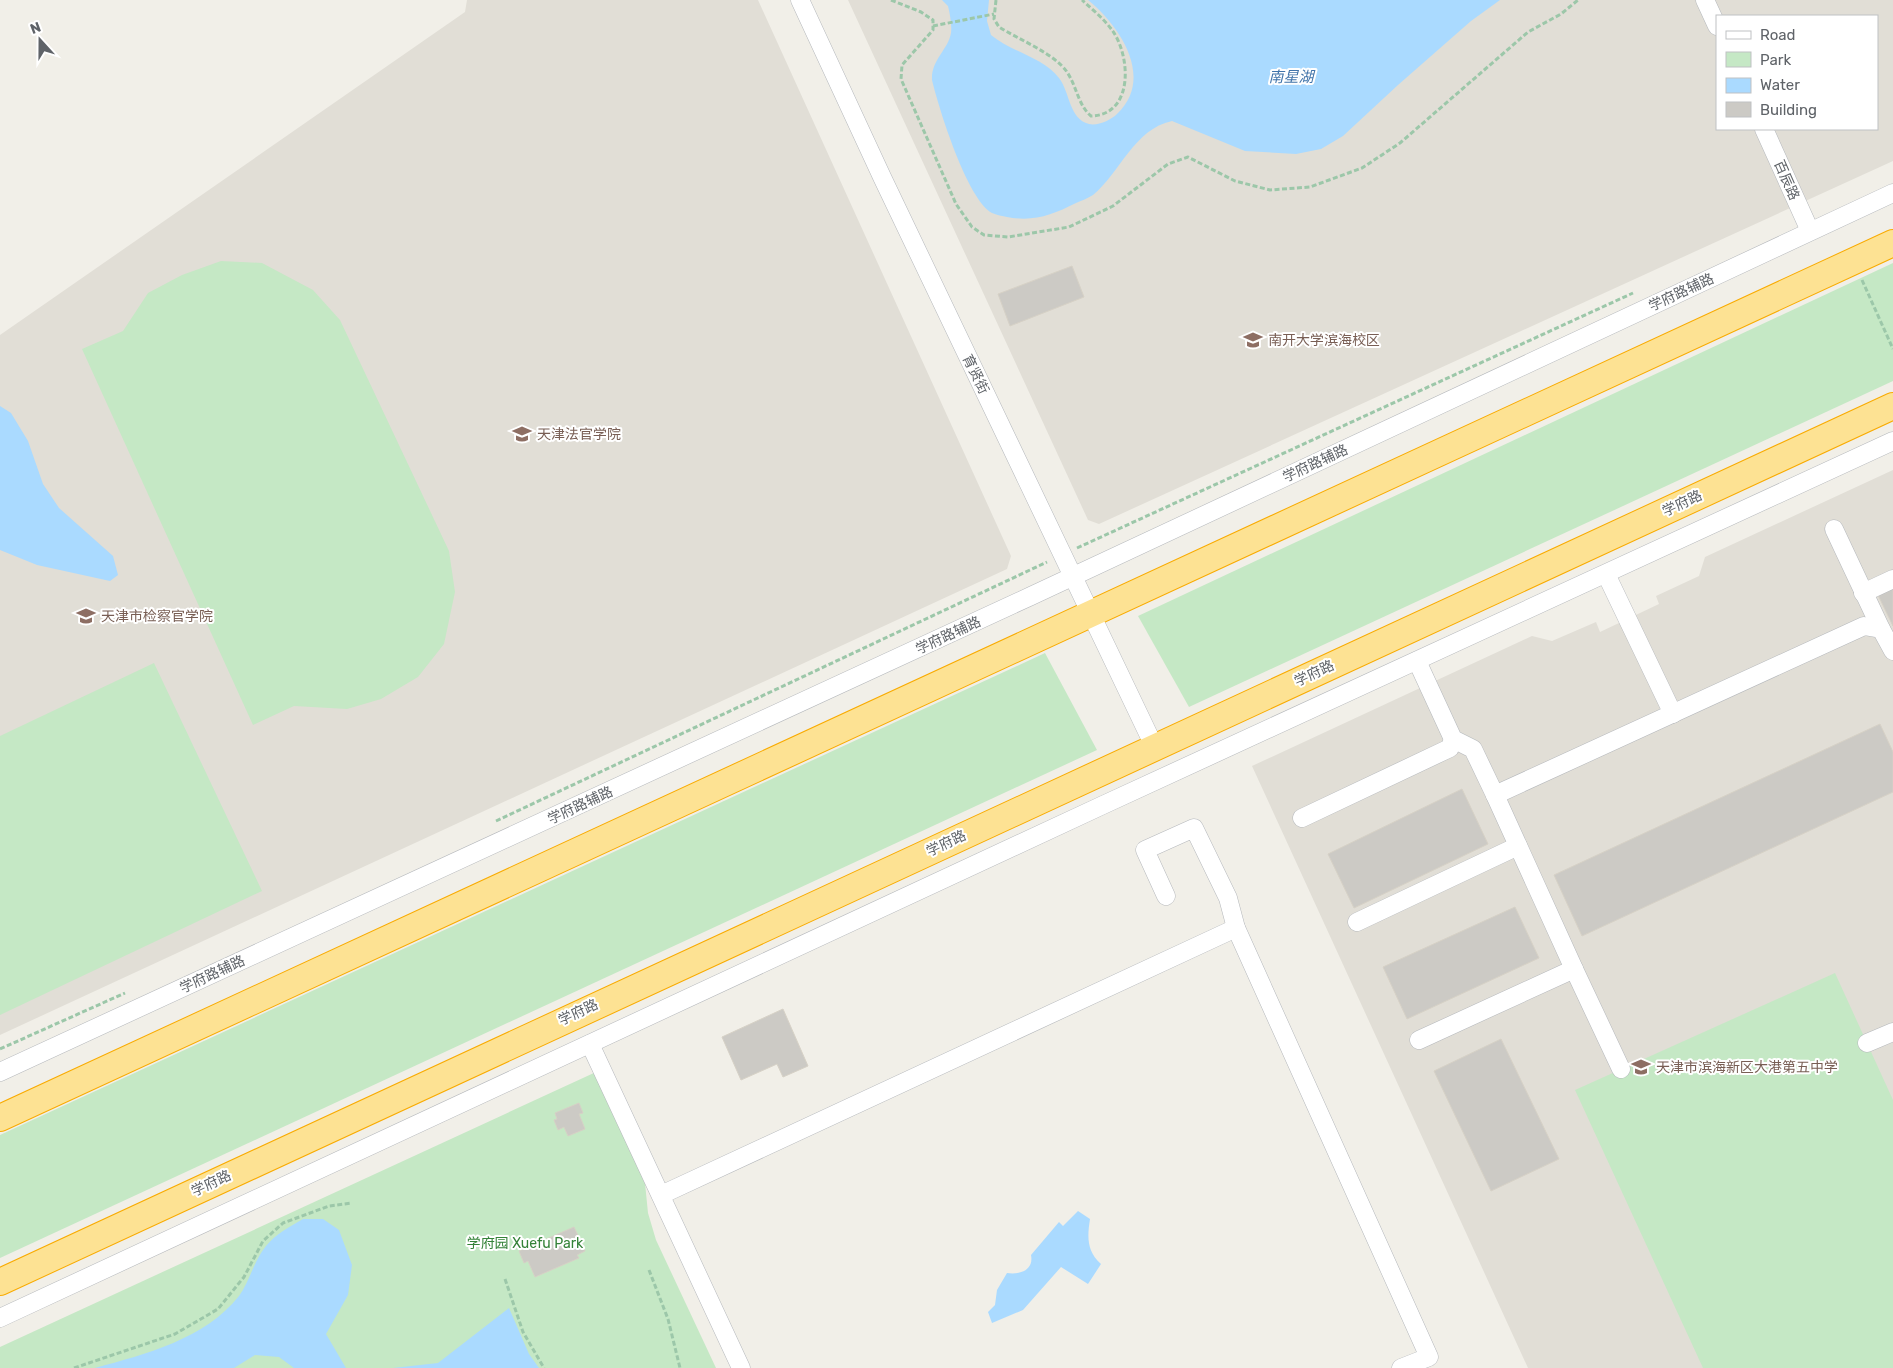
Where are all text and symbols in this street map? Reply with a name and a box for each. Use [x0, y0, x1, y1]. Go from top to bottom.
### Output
north arrow [15, 15, 65, 65]
legend [1716, 15, 1878, 130]
text: N [28, 19, 43, 38]
text: Road [1760, 26, 1796, 44]
text: Park [1760, 51, 1791, 69]
water label: 南星湖 [1268, 68, 1315, 86]
text: Water [1760, 76, 1800, 94]
text: Building [1760, 101, 1817, 119]
street label: 百辰路 [1770, 158, 1803, 203]
street label: 学府路辅路 [1646, 270, 1717, 315]
school or university icon: 南开大学滨海校区 [1242, 329, 1264, 351]
place label: 南开大学滨海校区 [1268, 332, 1380, 349]
street label: 育贤街 [959, 352, 992, 397]
school or university icon: 天津法官学院 [511, 423, 533, 445]
place label: 天津法官学院 [537, 426, 621, 443]
street label: 学府路辅路 [1280, 441, 1351, 486]
street label: 学府路 [1660, 487, 1705, 520]
school or university icon: 天津市检察官学院 [75, 605, 97, 627]
place label: 天津市检察官学院 [101, 608, 213, 625]
street label: 学府路辅路 [913, 613, 984, 658]
street label: 学府路 [1292, 657, 1337, 690]
street label: 学府路辅路 [545, 783, 616, 828]
street label: 学府路 [924, 827, 969, 860]
street label: 学府路辅路 [177, 952, 248, 997]
street label: 学府路 [556, 996, 601, 1029]
school or university icon: 天津市滨海新区大港第五中学 [1630, 1056, 1652, 1078]
place label: 天津市滨海新区大港第五中学 [1656, 1059, 1838, 1076]
street label: 学府路 [189, 1167, 234, 1200]
park label: 学府园 Xuefu Park [467, 1235, 584, 1252]

